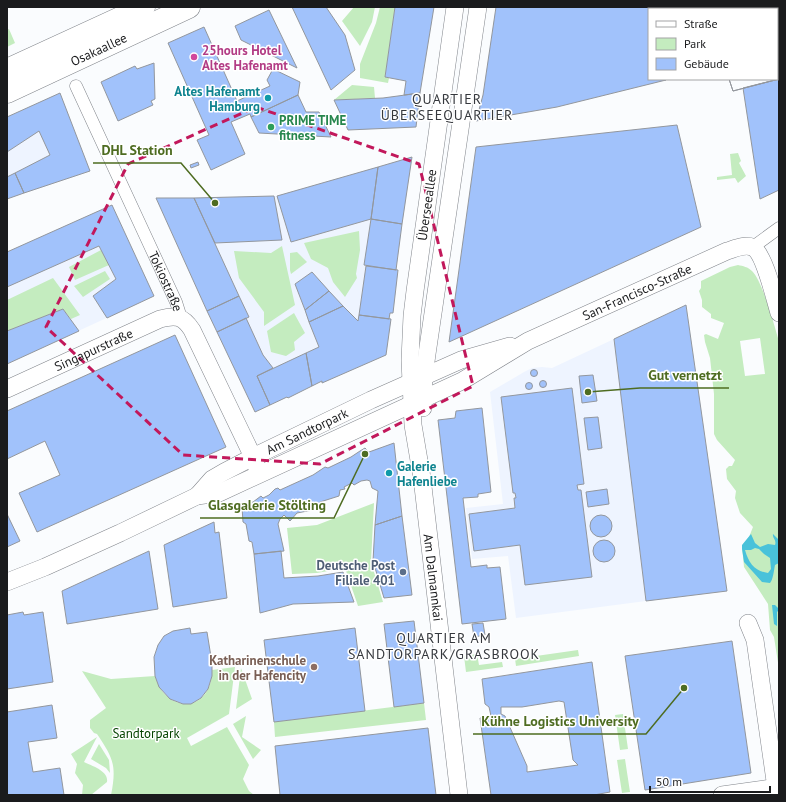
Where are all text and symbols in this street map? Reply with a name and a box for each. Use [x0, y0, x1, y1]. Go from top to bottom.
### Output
legend [648, 8, 778, 80]
text: Straße [684, 16, 718, 31]
street label: Osakaallee [67, 29, 130, 70]
text: Park [684, 36, 706, 51]
place label: 25hours Hotel Altes Hafenamt [202, 42, 288, 74]
marker: 25hours Hotel Altes Hafenamt [189, 52, 199, 62]
text: Gebäude [684, 56, 729, 71]
place label: Altes Hafenamt Hamburg [174, 83, 260, 115]
district label: QUARTIER ÜBERSEEQUARTIER [381, 90, 513, 124]
marker: Altes Hafenamt Hamburg [263, 93, 273, 103]
place label: PRIME TIME fitness [279, 112, 346, 144]
marker: PRIME TIME fitness [266, 122, 276, 132]
callout: DHL Station [93, 137, 181, 163]
text: DHL Station [101, 141, 173, 159]
street label: Überseeallee [414, 168, 440, 242]
street label: Tokiostraße [145, 248, 187, 313]
street label: San-Francisco-Straße [579, 260, 694, 324]
street label: Singapurstraße [51, 324, 135, 375]
callout: Gut vernetzt [640, 362, 729, 388]
text: Gut vernetzt [648, 366, 722, 384]
street label: Am Sandtorpark [263, 404, 351, 458]
place label: Galerie Hafenliebe [397, 458, 458, 490]
marker: Galerie Hafenliebe [384, 468, 394, 478]
callout: Glasgalerie Stölting [200, 492, 334, 518]
text: Glasgalerie Stölting [208, 496, 326, 514]
street label: Am Dalmannkai [420, 533, 447, 622]
place label: Deutsche Post Filiale 401 [316, 557, 395, 589]
marker: Deutsche Post Filiale 401 [398, 567, 408, 577]
district label: QUARTIER AM SANDTORPARK/GRASBROOK [348, 629, 540, 663]
place label: Katharinenschule in der Hafencity [209, 652, 307, 684]
marker: Katharinenschule in der Hafencity [309, 662, 319, 672]
callout: Kühne Logistics University [473, 708, 646, 734]
text: Kühne Logistics University [481, 712, 639, 730]
park label: Sandtorpark [112, 725, 180, 742]
scale bar [650, 768, 770, 794]
text: 50 m [656, 774, 682, 789]

